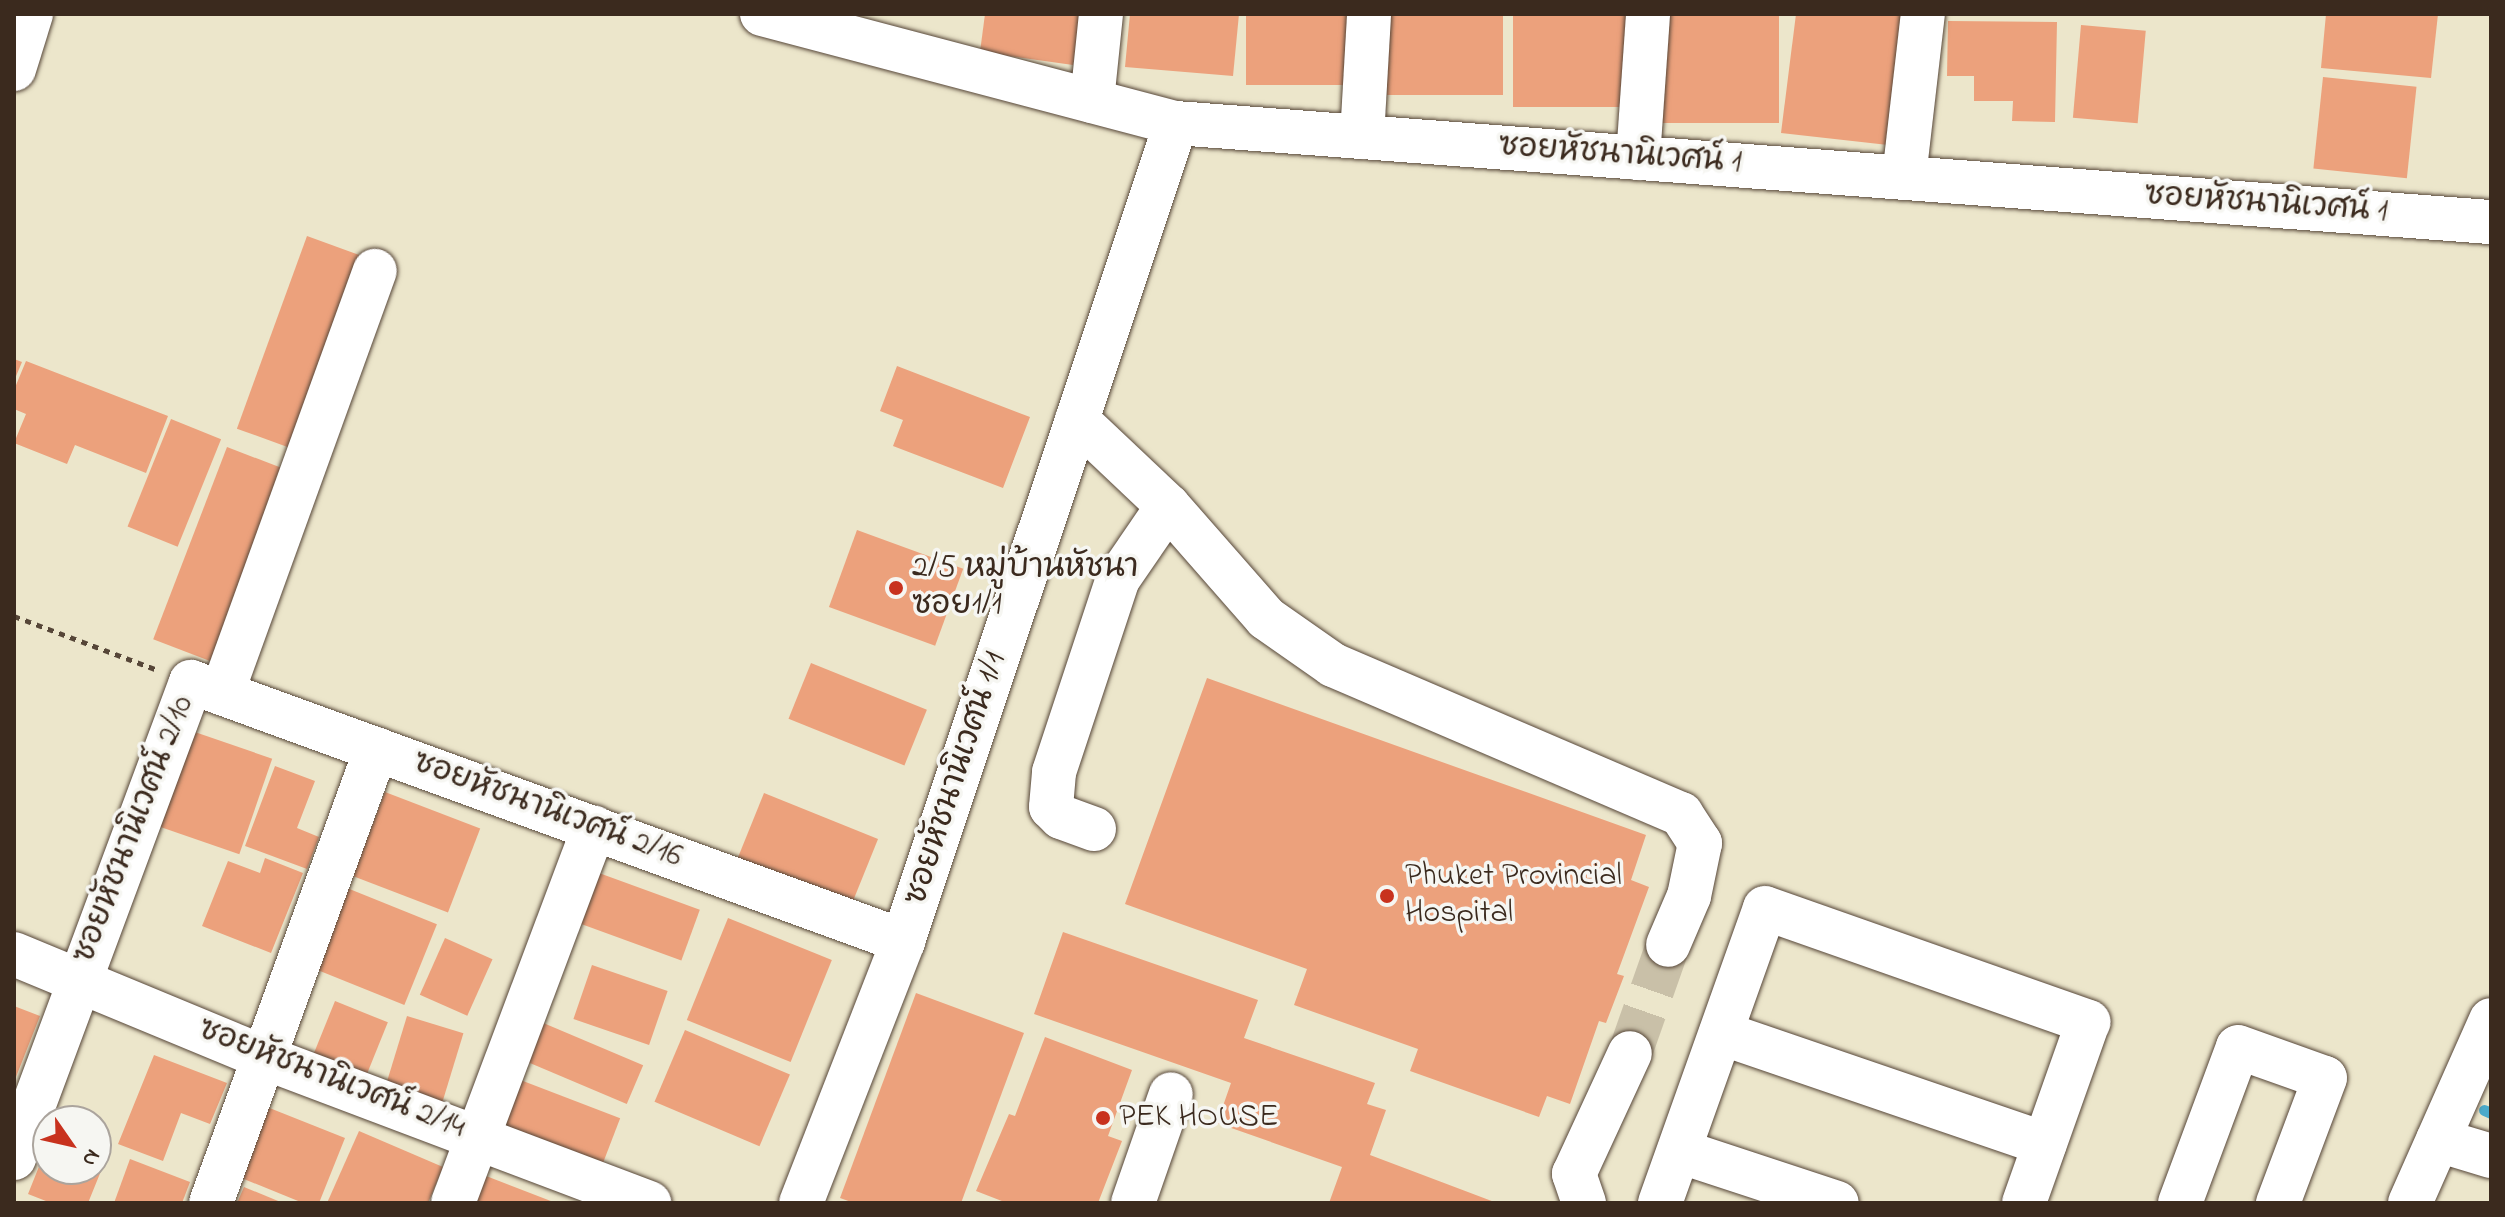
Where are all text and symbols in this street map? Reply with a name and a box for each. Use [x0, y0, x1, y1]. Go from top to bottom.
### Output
street label: ซอยหัชนานิเวศน์ 1 [1497, 128, 1743, 184]
street label: ซอยหัชนานิเวศน์ 1 [2143, 177, 2389, 233]
place label: 2/5 หมู่บ้านหัชนา ซอย1/1 [912, 551, 1139, 626]
marker: 2/5 หมู่บ้านหัชนา ซอย1/1 [887, 579, 905, 597]
street label: ซอยหัชนานิเวศน์ 1/1 [898, 648, 1016, 910]
street label: ซอยหัชนานิเวศน์ 2/10 [66, 691, 204, 969]
street label: ซอยหัชนานิเวศน์ 2/16 [407, 744, 687, 878]
place label: Phuket Provincial Hospital [1405, 859, 1622, 934]
marker: Phuket Provincial Hospital [1376, 885, 1398, 907]
street label: ซอยหัชนานิเวศน์ 2/14 [192, 1011, 470, 1149]
place label: PEK HOUSE [1119, 1099, 1278, 1137]
north arrow [32, 1105, 112, 1185]
marker: PEK HOUSE [1094, 1109, 1112, 1127]
text: N [73, 1142, 108, 1172]

